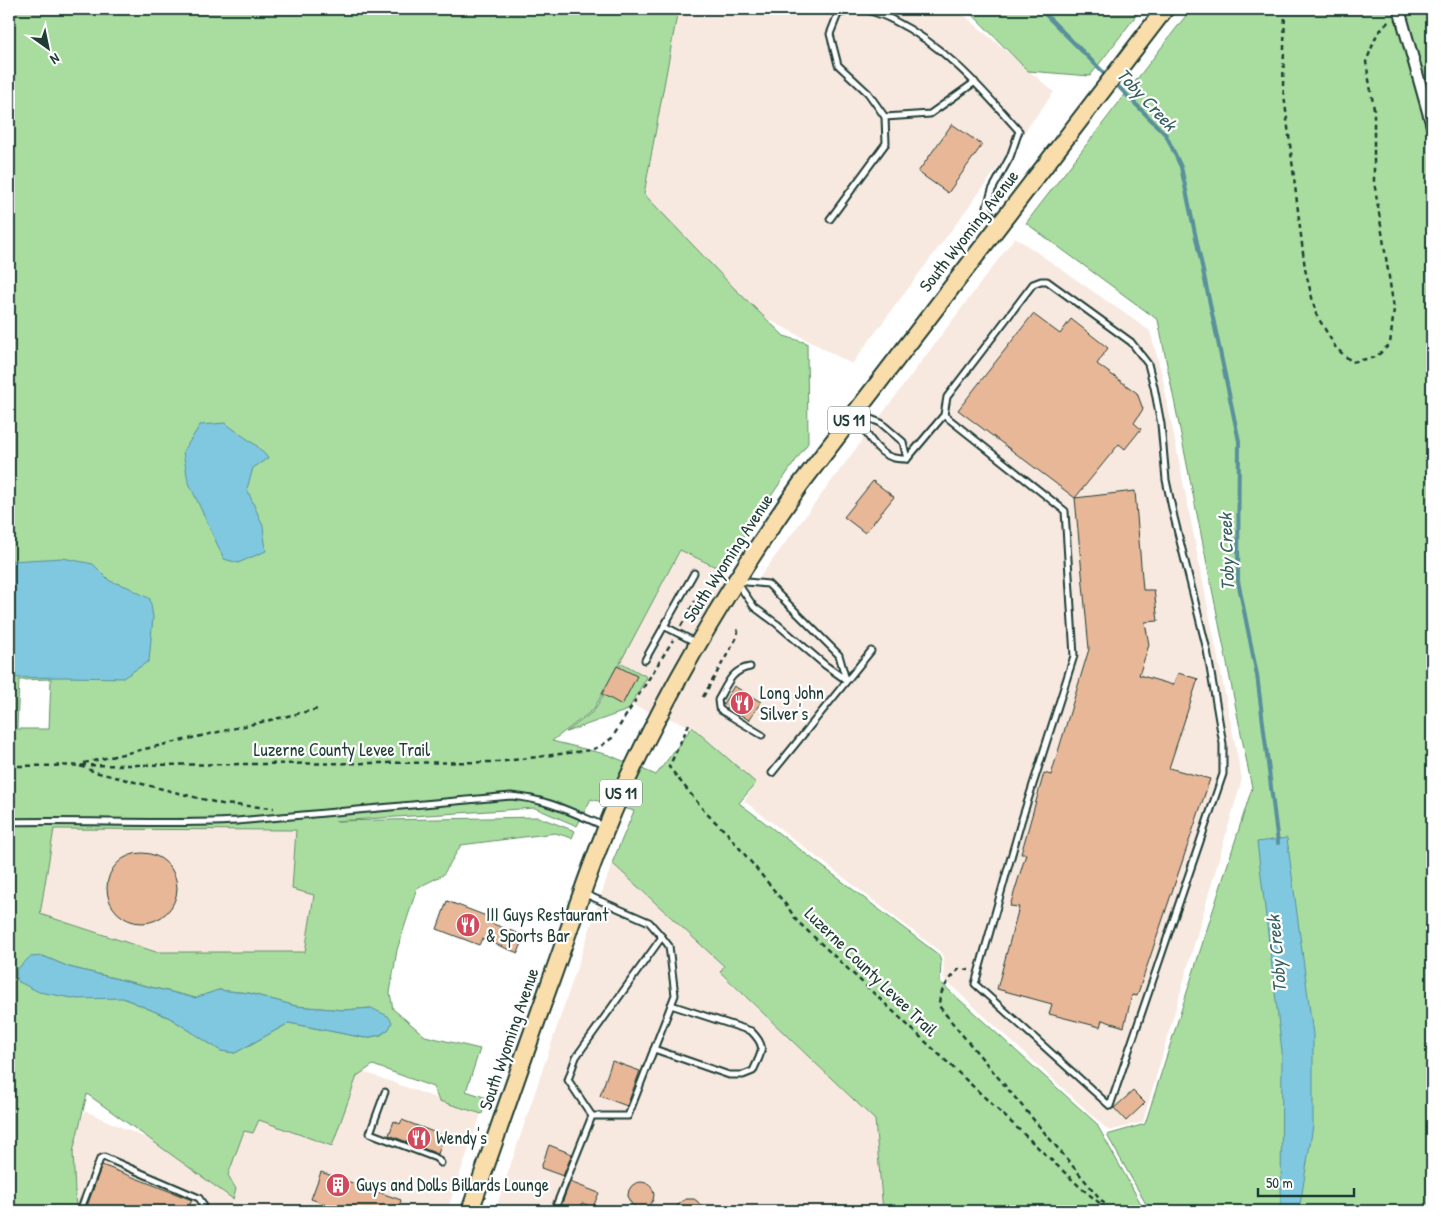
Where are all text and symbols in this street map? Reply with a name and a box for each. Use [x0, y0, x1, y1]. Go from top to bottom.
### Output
north arrow [22, 22, 72, 72]
text: N [47, 49, 64, 70]
water label: Toby Creek [1111, 62, 1184, 138]
street label: South Wyoming Avenue [913, 164, 1024, 297]
road number: US 11 [828, 406, 870, 434]
street label: South Wyoming Avenue [677, 489, 779, 627]
water label: Toby Creek [1212, 511, 1240, 591]
place label: Long John Silver's [760, 680, 824, 726]
restaurant icon: Long John Silver's [729, 690, 755, 716]
street label: Luzerne County Levee Trail [254, 737, 430, 762]
road number: US 11 [600, 780, 642, 806]
street label: Luzerne County Levee Trail [799, 901, 944, 1042]
place label: III Guys Restaurant & Sports Bar [486, 902, 609, 948]
restaurant icon: III Guys Restaurant & Sports Bar [455, 912, 481, 938]
water label: Toby Creek [1259, 912, 1292, 994]
street label: South Wyoming Avenue [472, 964, 545, 1113]
restaurant icon: Wendy's [406, 1125, 432, 1151]
place label: Wendy's [436, 1125, 487, 1150]
scale bar [1258, 1165, 1355, 1197]
building icon: Guys and Dolls Billards Lounge [325, 1172, 351, 1198]
place label: Guys and Dolls Billards Lounge [356, 1172, 549, 1197]
text: 50 m [1266, 1172, 1293, 1193]

